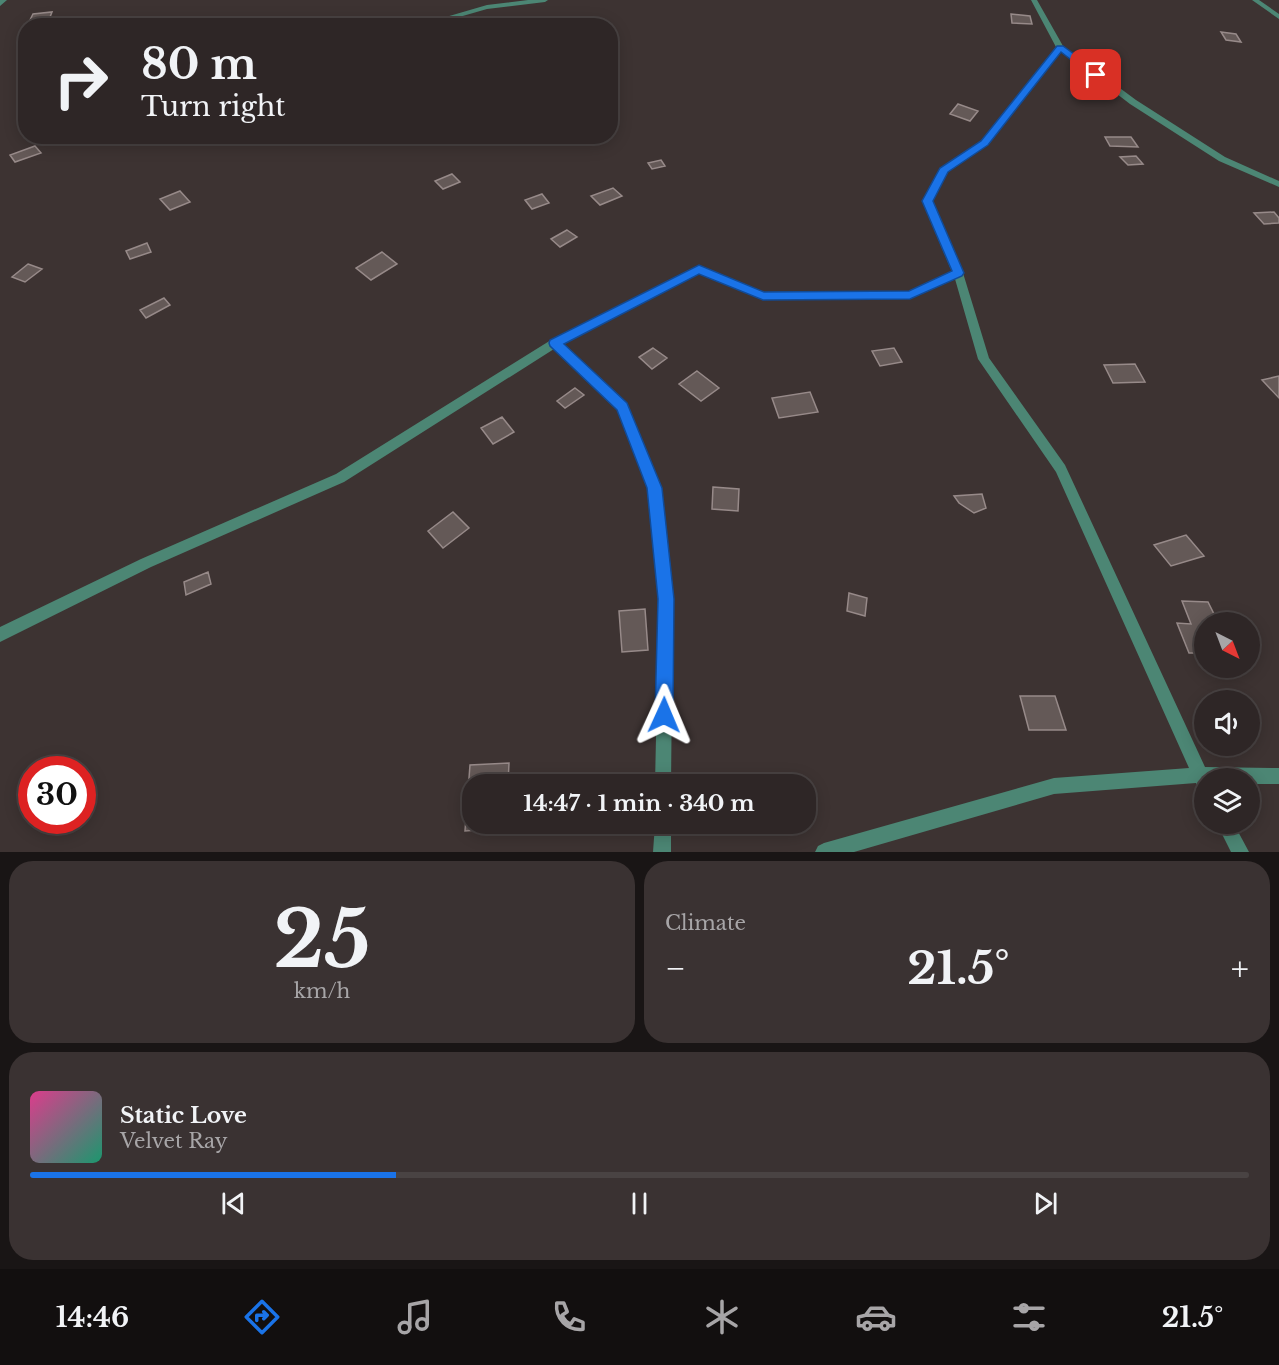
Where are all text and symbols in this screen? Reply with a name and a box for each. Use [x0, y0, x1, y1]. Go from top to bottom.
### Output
text: 80 m [141, 38, 257, 90]
icon: right [42, 42, 120, 120]
pin [1070, 49, 1121, 100]
icon: arrive [1079, 58, 1112, 91]
text: Turn right [141, 90, 285, 123]
north arrow [1194, 612, 1260, 678]
map controls [1194, 612, 1260, 834]
position arrow [632, 683, 696, 747]
button: sound [1194, 690, 1260, 756]
speed limit sign: 30 [18, 756, 96, 834]
button: layers [1194, 768, 1260, 834]
text: 14:47 · 1 min · 340 m [523, 790, 755, 817]
text: 25 [273, 891, 371, 988]
text: Climate [665, 911, 746, 935]
text: 21.5° [907, 940, 1010, 996]
text: − [665, 948, 686, 989]
text: + [1231, 948, 1249, 989]
text: km/h [294, 979, 350, 1003]
text: Static Love [120, 1102, 247, 1129]
text: Velvet Ray [120, 1129, 228, 1153]
icon: previous [217, 1187, 250, 1220]
icon: pause [623, 1187, 656, 1220]
icon: next [1029, 1187, 1062, 1220]
icon: directions [241, 1296, 283, 1338]
icon: music [394, 1296, 436, 1338]
icon: phone [548, 1296, 590, 1338]
icon: climate [701, 1296, 743, 1338]
icon: car [855, 1296, 897, 1338]
icon: filters [1008, 1296, 1050, 1338]
text: 14:46 [56, 1301, 129, 1334]
text: 21.5° [1162, 1301, 1223, 1334]

